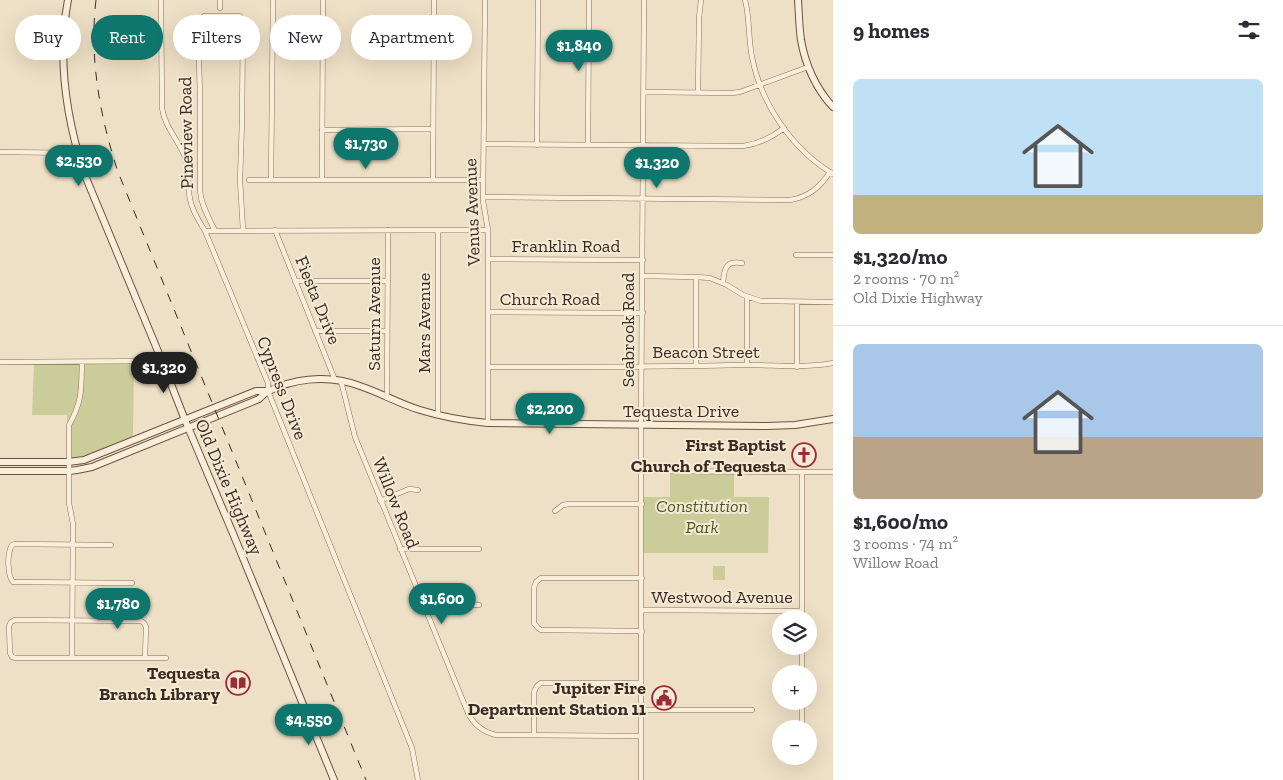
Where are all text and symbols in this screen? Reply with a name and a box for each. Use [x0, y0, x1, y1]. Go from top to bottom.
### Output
chip: Buy [15, 15, 81, 60]
chip: Rent [91, 15, 163, 60]
chip: Filters [173, 15, 260, 60]
chip: New [270, 15, 341, 60]
chip: Apartment [351, 15, 472, 60]
icon: filters [1235, 16, 1263, 44]
text: 9 homes [853, 18, 930, 43]
pin: $1,840 [538, 30, 620, 72]
text: $1,840 [557, 36, 601, 55]
street label: Pineview Road [174, 76, 198, 189]
icon: home [1013, 111, 1103, 201]
pin: $1,730 [325, 128, 407, 170]
text: $1,730 [344, 134, 388, 153]
pin: $2,530 [38, 144, 120, 187]
pin: $1,320 [616, 146, 698, 189]
text: $2,530 [56, 151, 102, 170]
text: $1,320 [635, 153, 679, 172]
street label: Venus Avenue [459, 158, 485, 267]
street label: Franklin Road [512, 235, 621, 257]
text: $1,320/mo [853, 244, 948, 269]
street label: Fiesta Drive [290, 253, 346, 347]
street label: Saturn Avenue [363, 257, 385, 371]
text: 2 rooms · 70 m² [853, 269, 959, 288]
street label: Mars Avenue [413, 273, 435, 373]
street label: Seabrook Road [617, 273, 639, 387]
street label: Church Road [500, 288, 600, 310]
text: Old Dixie Highway [853, 288, 983, 307]
street label: Cypress Drive [252, 333, 312, 443]
street label: Beacon Street [652, 341, 760, 363]
pin: $1,320 [123, 352, 205, 394]
text: $1,320 [142, 358, 186, 377]
icon: home [1013, 377, 1103, 467]
pin: $2,200 [509, 392, 591, 435]
text: $2,200 [526, 399, 574, 418]
street label: Tequesta Drive [623, 400, 739, 422]
street label: Old Dixie Highway [190, 416, 268, 559]
place label: First Baptist Church of Tequesta [631, 434, 787, 477]
church icon: First Baptist Church of Tequesta [791, 442, 817, 468]
street label: Willow Road [368, 454, 424, 552]
park label: Constitution Park [656, 495, 748, 538]
text: $1,600/mo [853, 509, 948, 534]
text: 3 rooms · 74 m² [853, 534, 958, 553]
text: Willow Road [853, 553, 939, 572]
pin: $1,600 [401, 582, 483, 625]
street label: Westwood Avenue [651, 586, 793, 608]
pin: $1,780 [77, 588, 159, 630]
text: $1,600 [420, 589, 464, 608]
text: $1,780 [96, 594, 140, 613]
map controls [772, 610, 817, 765]
button: layers [772, 610, 817, 655]
place label: Tequesta Branch Library [99, 662, 220, 705]
button: + [772, 665, 817, 710]
library icon: Tequesta Branch Library [225, 670, 251, 696]
place label: Jupiter Fire Department Station 11 [468, 677, 646, 720]
public building icon: Jupiter Fire Department Station 11 [651, 685, 677, 711]
pin: $4,550 [268, 704, 350, 746]
text: $4,550 [286, 710, 332, 729]
button: − [772, 720, 817, 765]

